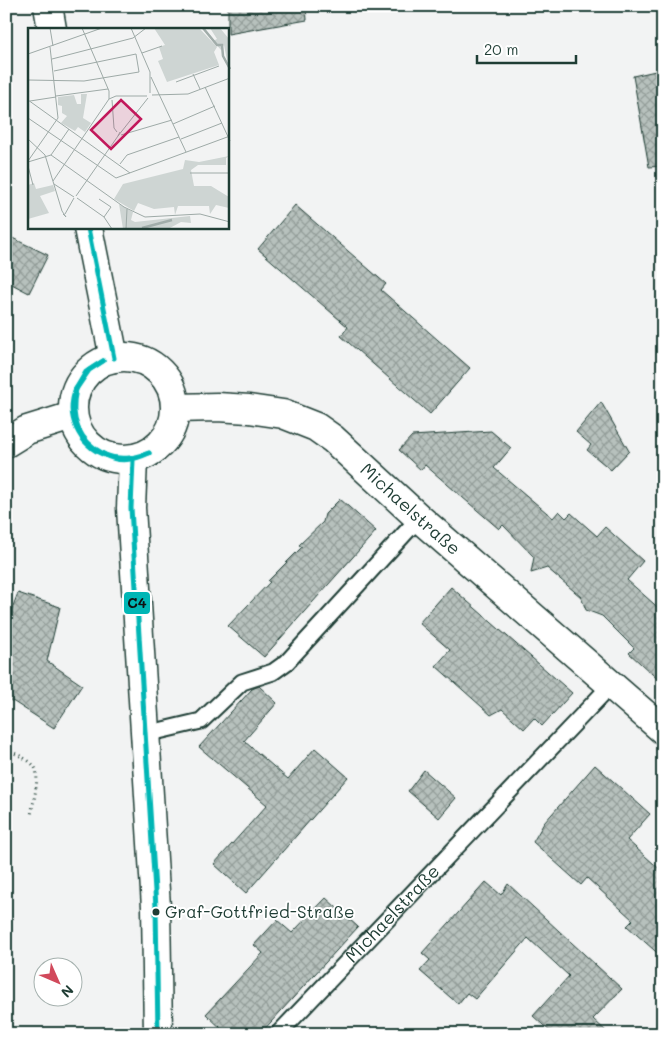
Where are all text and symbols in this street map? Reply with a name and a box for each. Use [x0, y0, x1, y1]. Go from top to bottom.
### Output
inset map [28, 28, 229, 229]
scale bar [477, 32, 575, 64]
text: 20 m [484, 39, 518, 59]
street label: Michaelstraße [356, 457, 466, 560]
line badge: C4 [123, 591, 151, 615]
text: C4 [127, 593, 147, 612]
street label: Michaelstraße [339, 859, 444, 967]
place label: Graf-Gottfried-Straße [165, 900, 354, 922]
marker: Graf-Gottfried-Straße [151, 907, 161, 917]
north arrow [32, 958, 82, 1008]
text: N [57, 981, 78, 1002]

